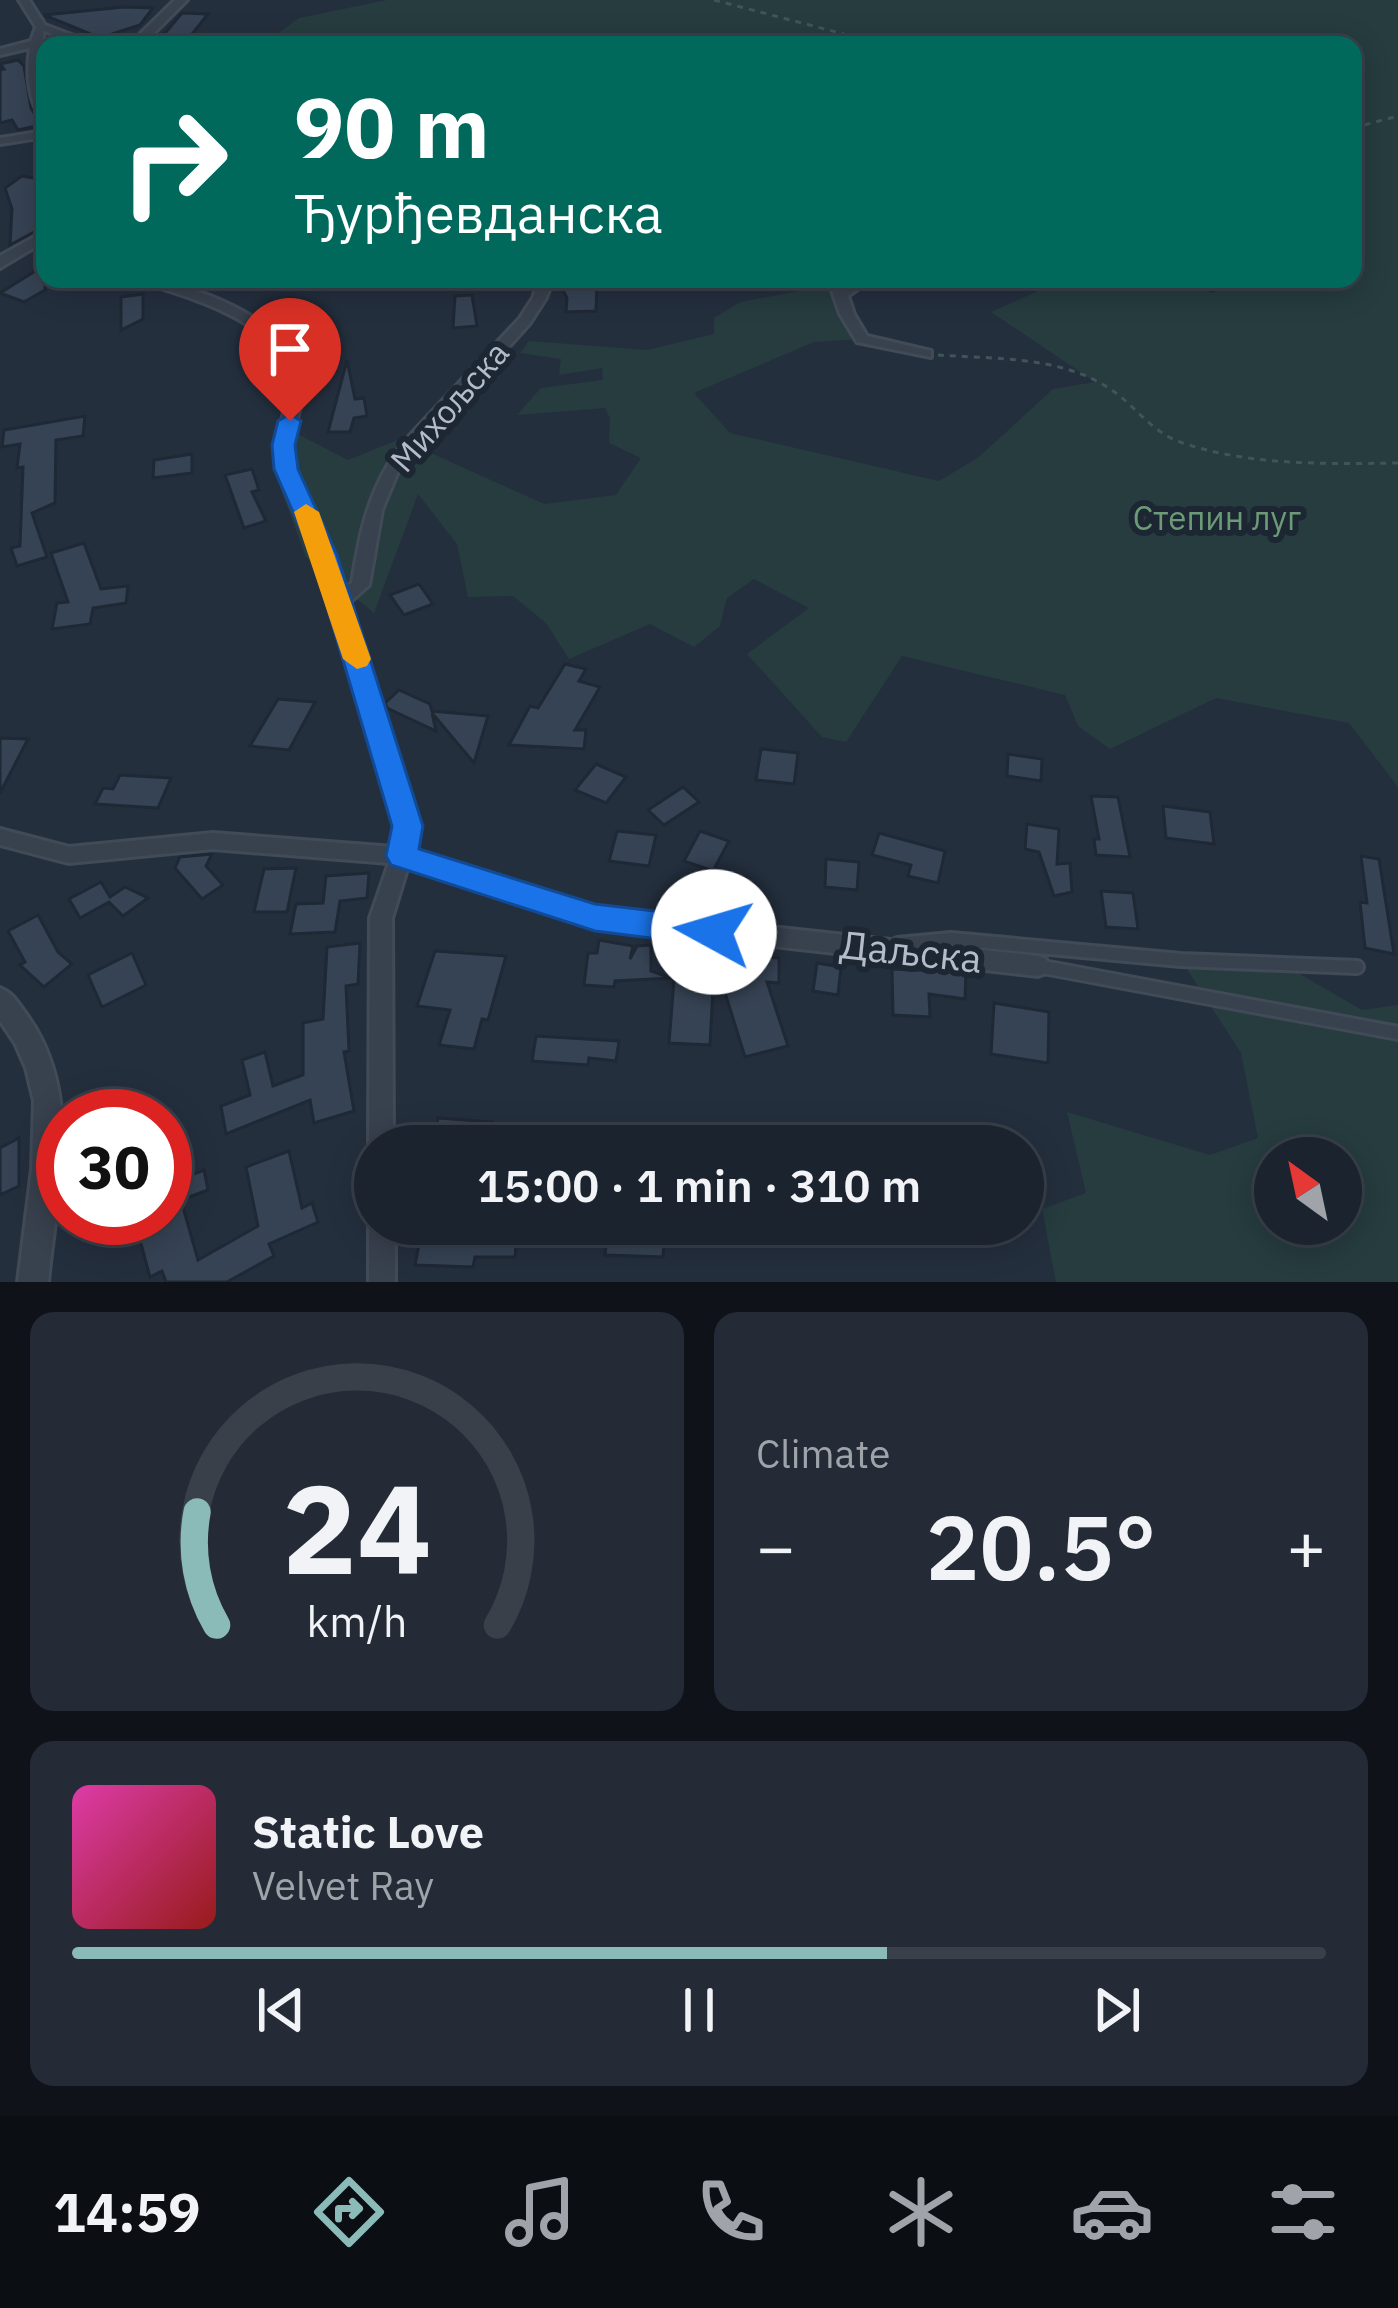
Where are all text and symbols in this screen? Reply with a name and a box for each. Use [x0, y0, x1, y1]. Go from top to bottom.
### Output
text: 90 m [294, 72, 490, 181]
icon: right [96, 84, 252, 240]
text: Ђурђевданска [294, 178, 663, 248]
pin [239, 298, 341, 421]
icon: arrive [257, 316, 323, 382]
street label: Михољска [380, 332, 518, 480]
park label: Степин луг [1133, 496, 1301, 539]
position arrow [651, 869, 777, 995]
street label: Даљска [838, 918, 984, 984]
speed limit sign: 30 [36, 1089, 192, 1245]
north arrow [1254, 1137, 1362, 1245]
map controls [1254, 1137, 1362, 1245]
text: 15:00 · 1 min · 310 m [477, 1156, 921, 1214]
text: Climate [756, 1428, 890, 1479]
text: 24 [282, 1446, 432, 1608]
text: 20.5° [925, 1488, 1157, 1605]
text: − [756, 1503, 796, 1589]
text: + [1286, 1503, 1326, 1589]
text: km/h [307, 1592, 407, 1648]
text: Static Love [252, 1802, 484, 1860]
text: Velvet Ray [252, 1860, 434, 1911]
icon: previous [248, 1977, 314, 2043]
icon: pause [666, 1977, 732, 2043]
icon: next [1084, 1977, 1150, 2043]
icon: directions [307, 2170, 391, 2254]
icon: music [498, 2170, 582, 2254]
icon: phone [689, 2170, 773, 2254]
icon: climate [879, 2170, 963, 2254]
icon: car [1070, 2170, 1154, 2254]
icon: filters [1261, 2170, 1345, 2254]
text: 14:59 [53, 2177, 201, 2247]

